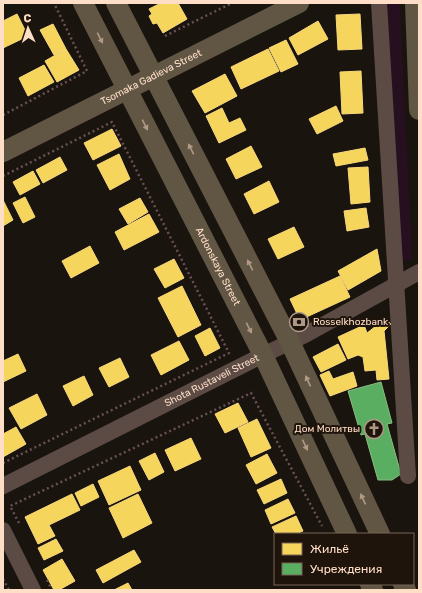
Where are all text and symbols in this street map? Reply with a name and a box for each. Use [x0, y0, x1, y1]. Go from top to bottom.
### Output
north arrow [8, 8, 48, 48]
text: С [23, 12, 32, 25]
one-way arrow [97, 32, 104, 43]
street label: Tsomaka Gadieva Street [99, 47, 204, 108]
one-way arrow [142, 119, 148, 131]
one-way arrow [188, 143, 194, 155]
street label: Ardonskaya Street [193, 226, 243, 308]
one-way arrow [247, 259, 253, 271]
bank icon: Rosselkhozbank [288, 311, 310, 333]
place label: Rosselkhozbank [313, 316, 389, 328]
one-way arrow [246, 322, 252, 334]
street label: Shota Rustaveli Street [163, 352, 261, 410]
one-way arrow [305, 375, 311, 387]
church icon: Дом Молитвы [363, 418, 385, 440]
place label: Дом Молитвы [295, 423, 360, 435]
one-way arrow [302, 439, 308, 451]
one-way arrow [360, 493, 366, 504]
legend [274, 533, 414, 585]
text: Жильё [310, 542, 349, 556]
text: Учреждения [310, 562, 382, 576]

